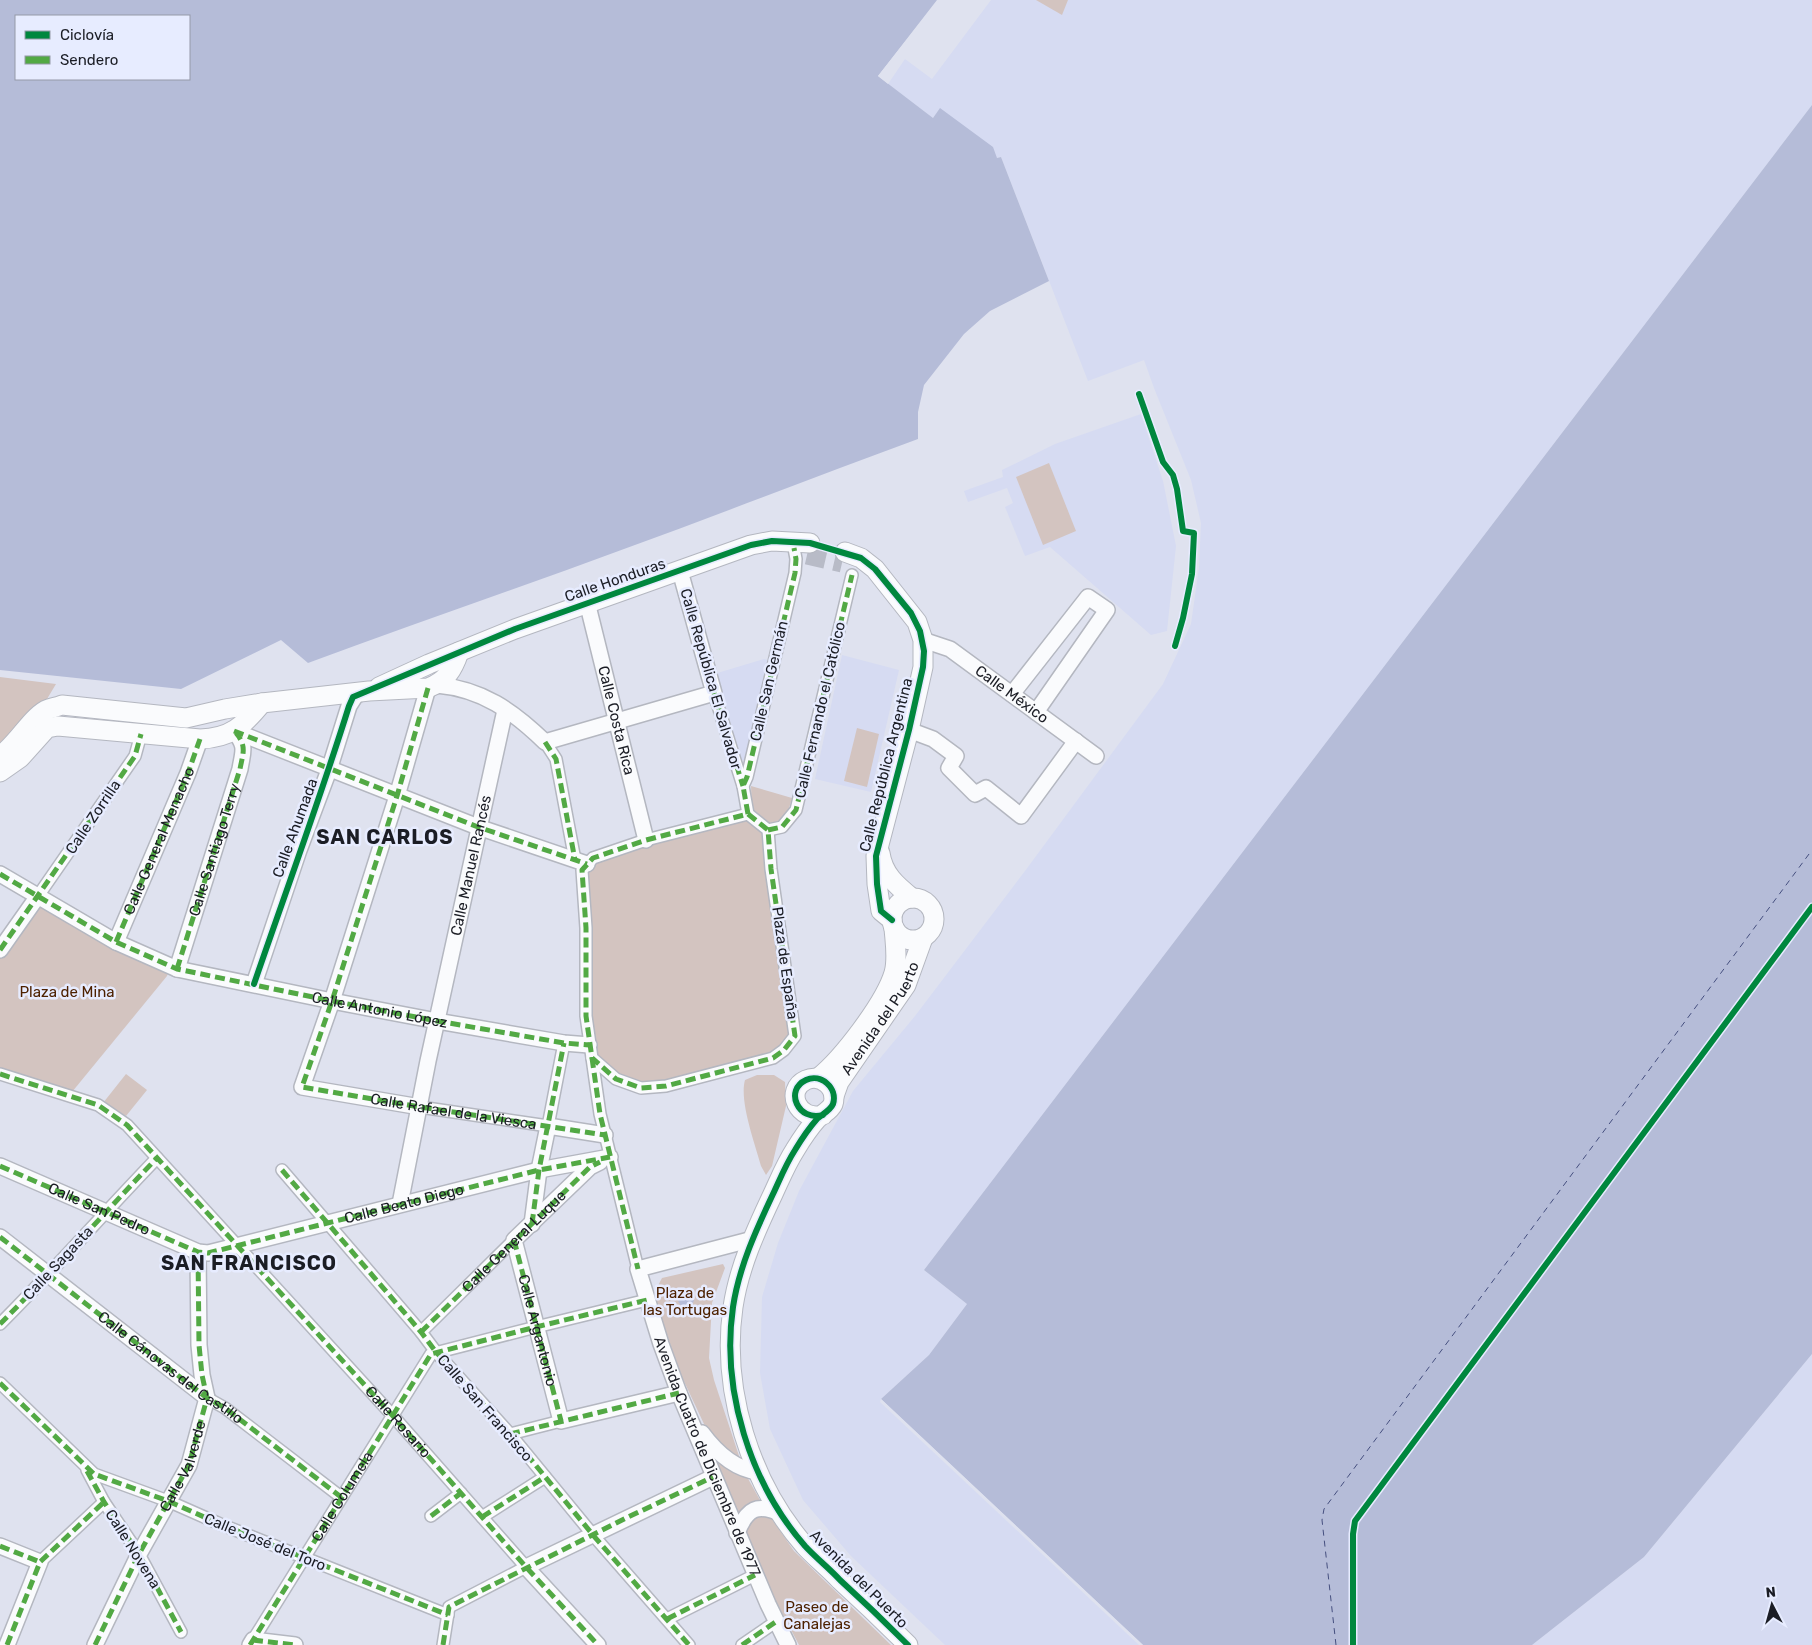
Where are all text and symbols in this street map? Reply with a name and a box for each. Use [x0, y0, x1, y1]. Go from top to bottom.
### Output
legend [15, 15, 190, 80]
text: Ciclovía [60, 26, 114, 44]
text: Sendero [60, 51, 118, 69]
street label: Calle Honduras [562, 554, 668, 606]
street label: Calle República El Salvador [677, 586, 746, 772]
street label: Calle San Germán [746, 619, 792, 743]
street label: Calle Fernando el Católico [791, 620, 849, 800]
street label: Calle México [972, 661, 1052, 727]
street label: Calle Costa Rica [594, 664, 639, 777]
street label: Calle República Argentina [856, 676, 916, 854]
street label: Calle General Menacho [120, 765, 198, 917]
street label: Calle Zorrilla [62, 776, 124, 858]
street label: Calle Ahumada [269, 776, 321, 880]
street label: Calle Santiago Terry [185, 781, 244, 918]
street label: Calle Manuel Rancés [447, 793, 495, 937]
district label: SAN CARLOS [316, 825, 454, 849]
street label: Plaza de España [768, 906, 802, 1020]
street label: Avenida del Puerto [837, 959, 923, 1079]
park label: Plaza de Mina [19, 983, 115, 1001]
street label: Calle Antonio López [310, 988, 449, 1032]
street label: Calle Rafael de la Viesca [369, 1090, 538, 1134]
street label: Calle San Pedro [45, 1179, 153, 1239]
street label: Calle Beato Diego [342, 1180, 466, 1227]
street label: Calle General Luque [458, 1186, 570, 1296]
street label: Calle Sagasta [19, 1222, 97, 1304]
district label: SAN FRANCISCO [161, 1251, 337, 1275]
street label: Calle Argantonio [514, 1273, 561, 1388]
park label: Plaza de las Tortugas [643, 1284, 727, 1319]
street label: Calle Cánovas del Castillo [94, 1308, 247, 1428]
street label: Avenida Cuatro de Diciembre de 1977 [650, 1335, 765, 1580]
street label: Calle San Francisco [434, 1351, 536, 1465]
street label: Calle Rosario [361, 1382, 435, 1462]
street label: Calle Valverde [156, 1419, 210, 1515]
street label: Calle Columela [308, 1448, 377, 1545]
street label: Calle Novena [101, 1506, 165, 1592]
street label: Calle José del Toro [201, 1509, 329, 1575]
street label: Avenida del Puerto [806, 1526, 912, 1632]
north arrow [1747, 1580, 1797, 1630]
text: N [1765, 1584, 1777, 1602]
park label: Paseo de Canalejas [783, 1598, 851, 1633]

